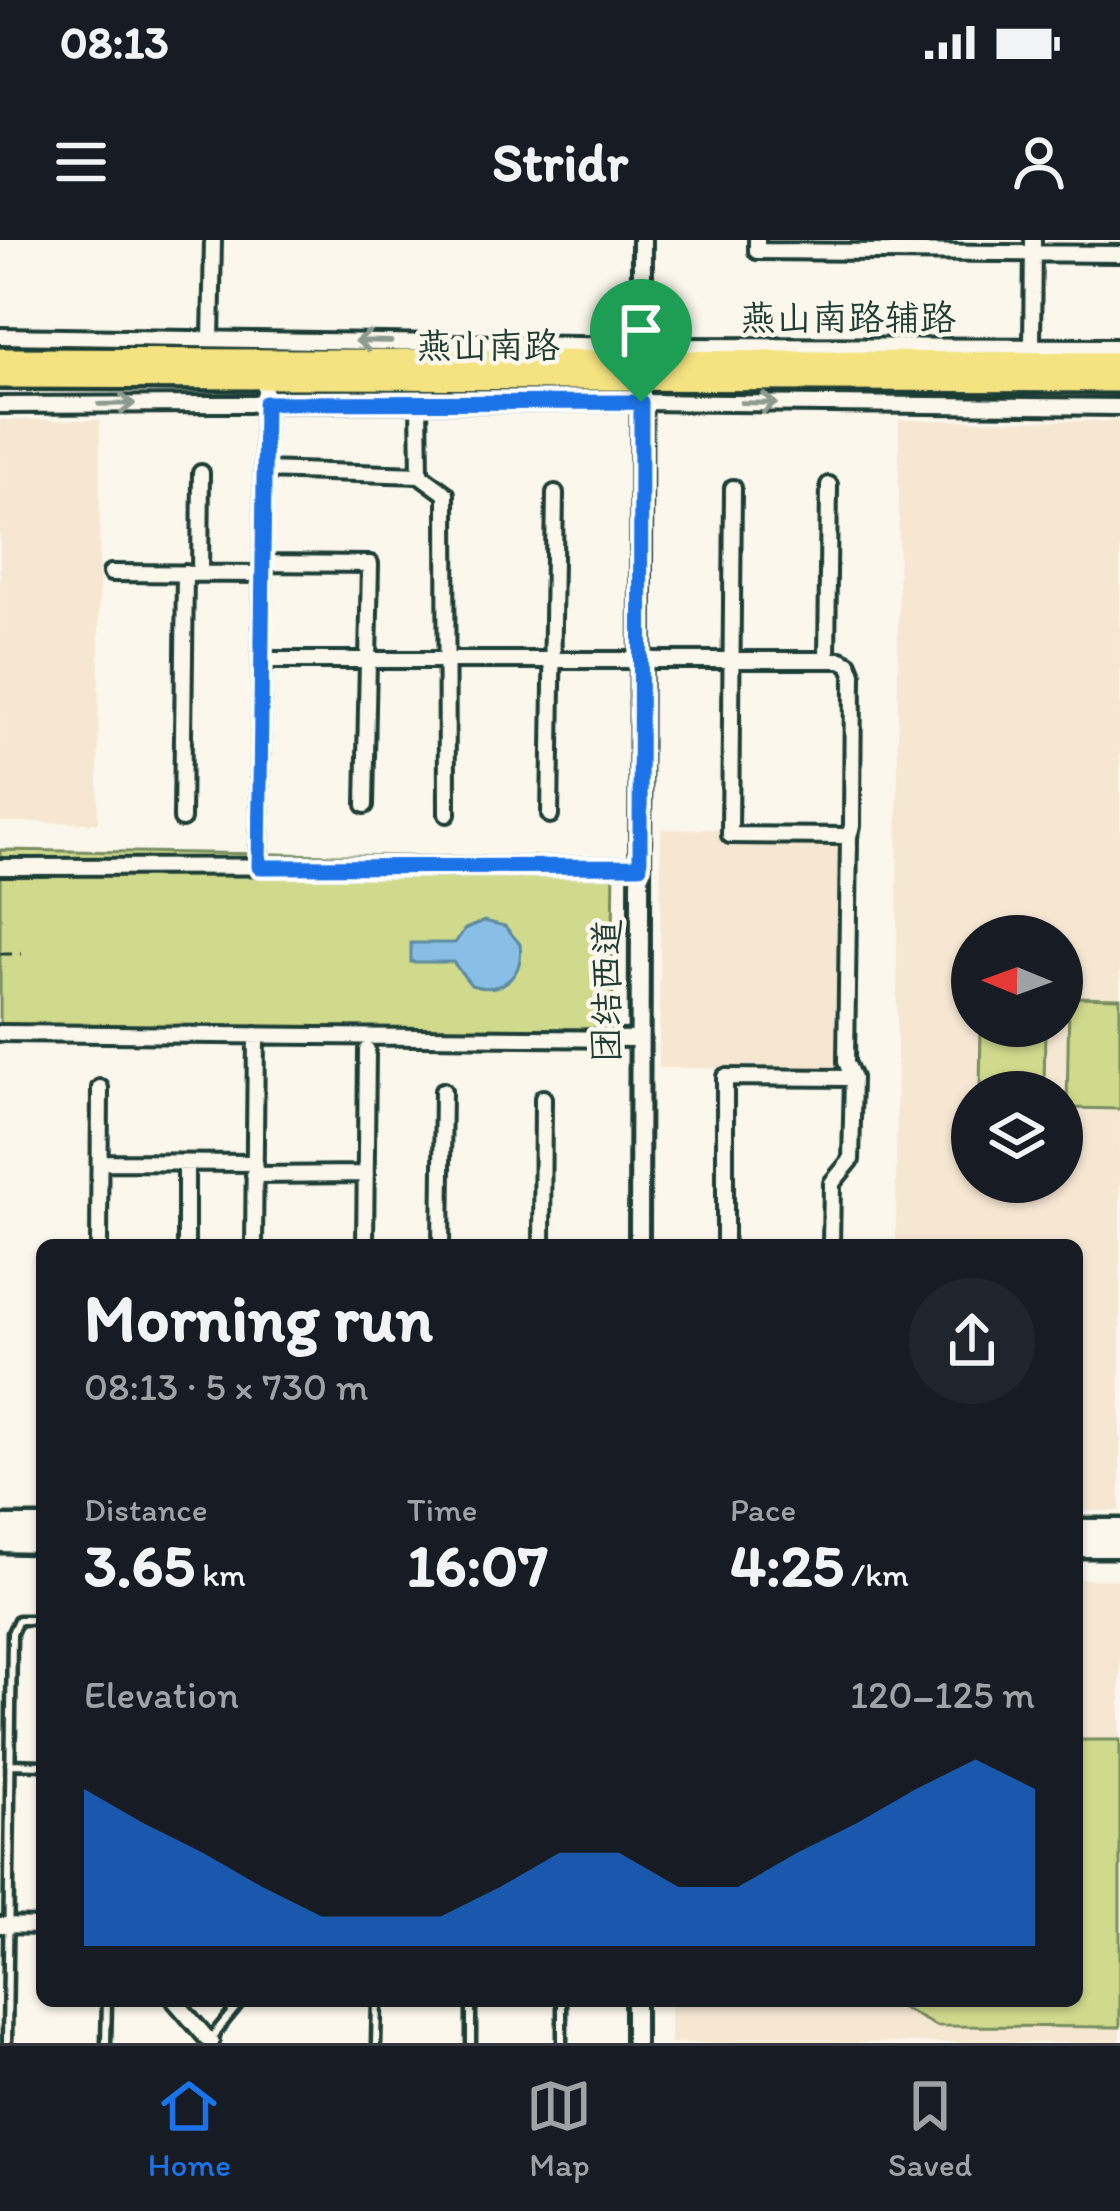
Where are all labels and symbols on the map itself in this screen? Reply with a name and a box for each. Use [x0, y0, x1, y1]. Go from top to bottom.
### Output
pin [590, 279, 692, 402]
street label: 燕山南路辅路 [740, 296, 956, 339]
street label: 燕山南路 [416, 324, 560, 367]
one-way arrow [354, 330, 393, 353]
one-way arrow [739, 392, 778, 414]
one-way arrow [97, 393, 136, 415]
north arrow [951, 915, 1083, 1047]
street label: 团结西道 [585, 919, 628, 1063]

